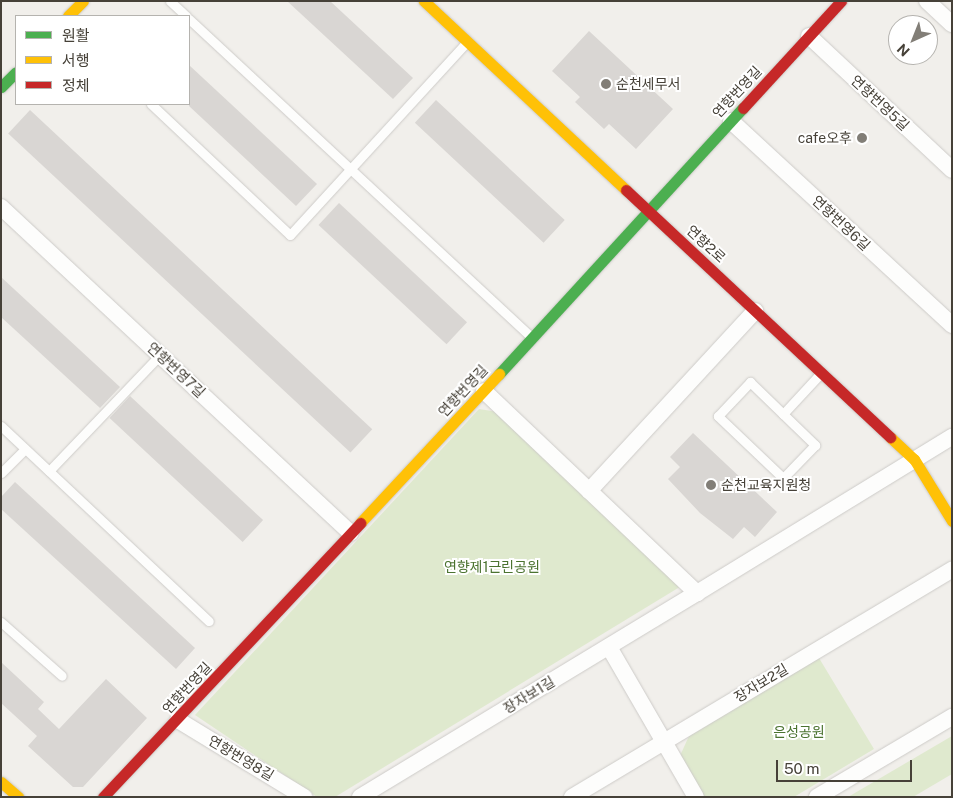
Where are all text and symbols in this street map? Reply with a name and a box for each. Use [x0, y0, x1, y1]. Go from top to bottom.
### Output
legend [15, 15, 190, 105]
north arrow [888, 15, 938, 65]
text: 원활 [62, 27, 90, 44]
text: N [894, 41, 913, 60]
text: 서행 [62, 52, 90, 69]
street label: 연향번영길 [709, 63, 765, 121]
street label: 연향번영5길 [847, 72, 913, 134]
place label: 순천세무서 [616, 76, 680, 92]
text: 정체 [62, 77, 90, 94]
marker: 순천세무서 [600, 78, 612, 90]
place label: cafe오후 [798, 130, 852, 146]
marker: cafe오후 [856, 132, 868, 144]
street label: 연향번영6길 [809, 192, 873, 254]
street label: 연향2로 [683, 222, 729, 266]
street label: 연향번영7길 [144, 339, 208, 401]
street label: 연향번영길 [435, 362, 491, 420]
place label: 순천교육지원청 [721, 477, 811, 493]
marker: 순천교육지원청 [705, 479, 717, 491]
park label: 연향제1근린공원 [444, 559, 540, 575]
street label: 연향번영길 [159, 659, 215, 717]
street label: 장자보2길 [731, 660, 791, 706]
street label: 장자보1길 [500, 673, 558, 717]
park label: 은성공원 [773, 724, 825, 740]
street label: 연향번영8길 [205, 732, 277, 784]
scale bar [778, 750, 914, 782]
text: 50 m [784, 760, 819, 777]

